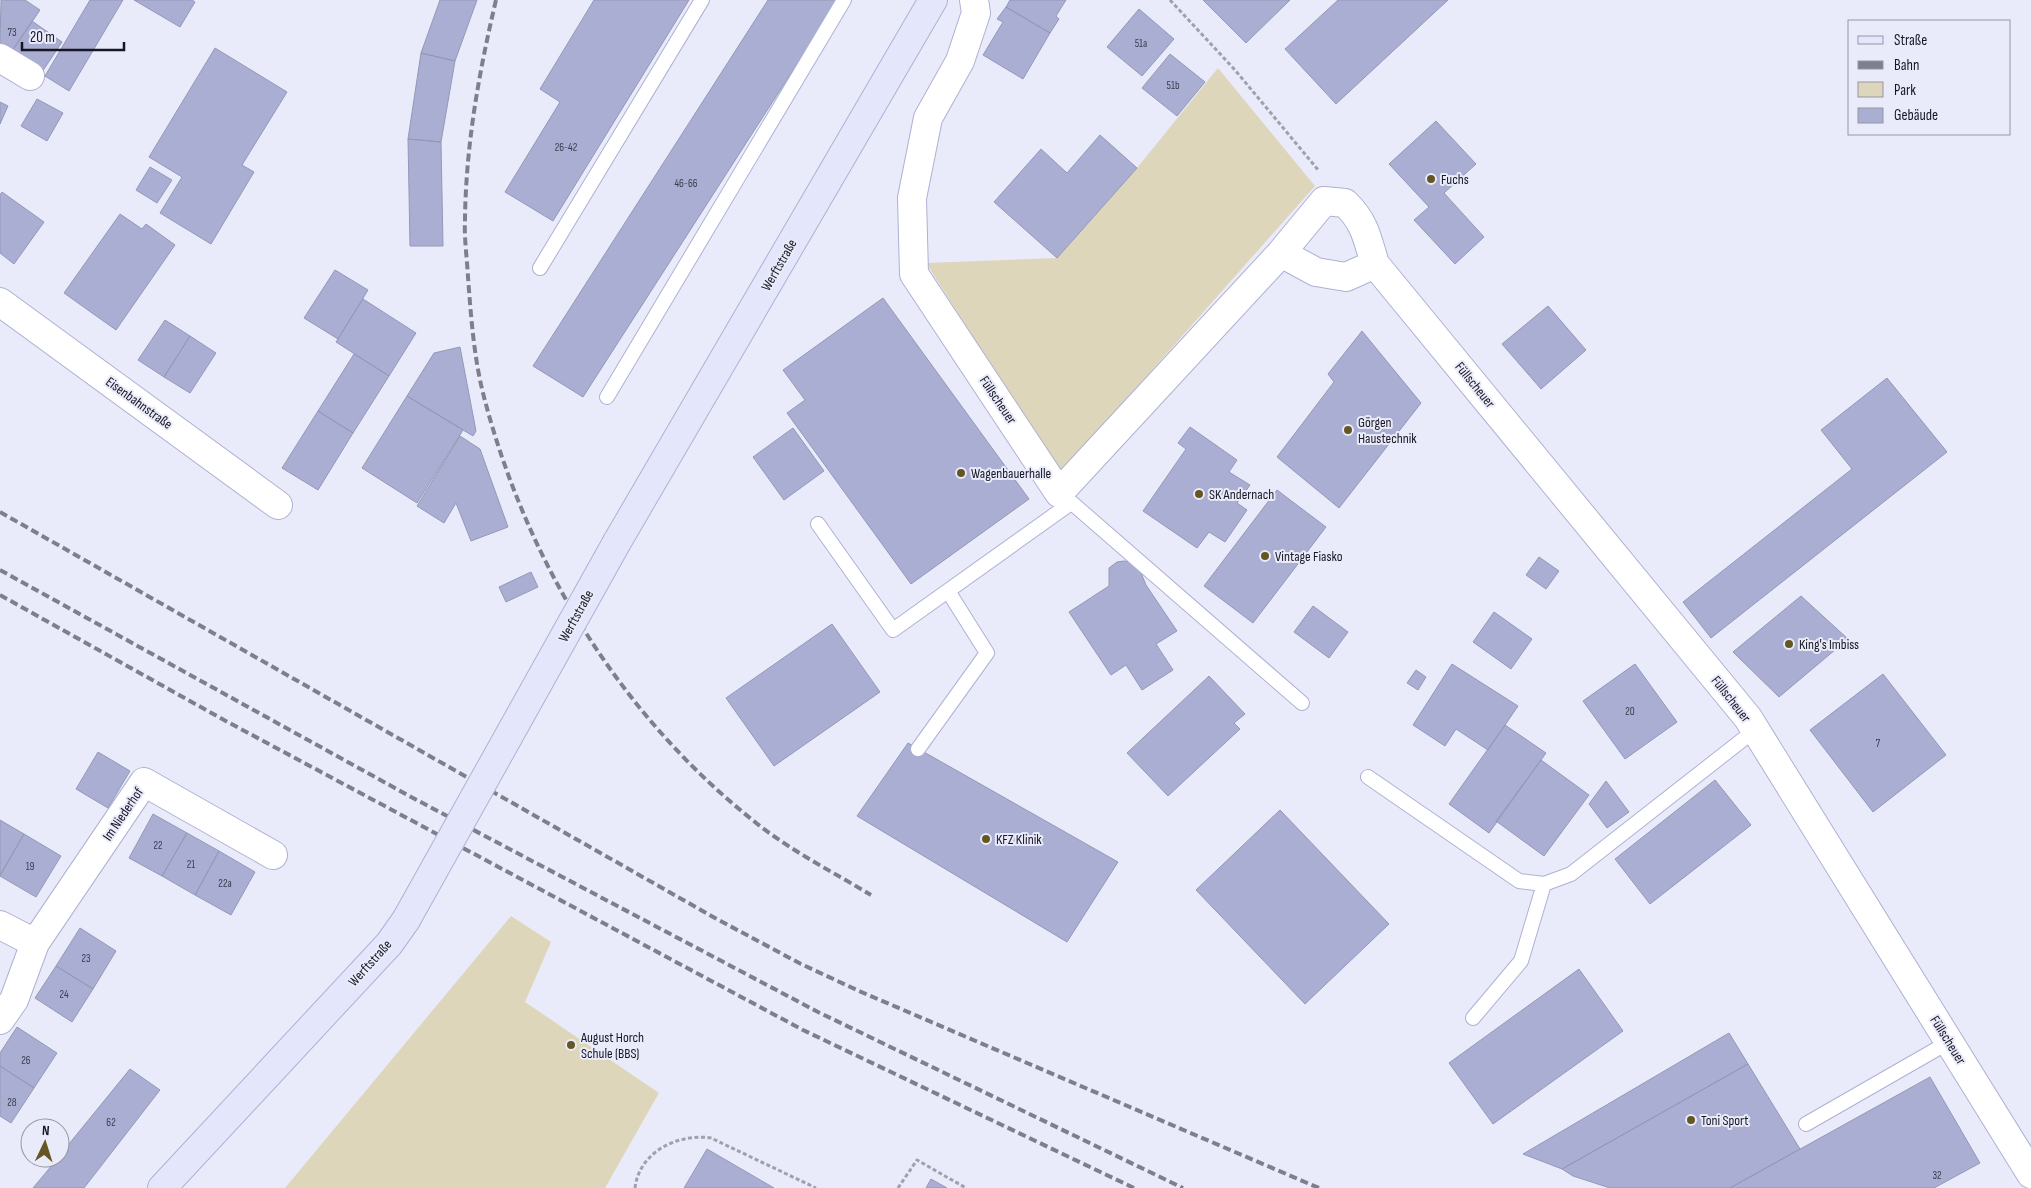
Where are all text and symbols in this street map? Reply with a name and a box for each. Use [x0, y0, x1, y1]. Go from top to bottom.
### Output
scale bar [22, 20, 125, 52]
legend [1848, 20, 2011, 135]
house number: 73 [7, 26, 17, 39]
text: 20 m [30, 28, 55, 47]
text: Straße [1894, 31, 1927, 50]
house number: 51a [1135, 37, 1147, 50]
text: Bahn [1894, 56, 1919, 75]
house number: 51b [1167, 79, 1180, 92]
text: Park [1894, 81, 1916, 100]
text: Gebäude [1894, 106, 1938, 125]
house number: 26-42 [555, 141, 578, 154]
place label: Fuchs [1441, 171, 1469, 188]
marker: Fuchs [1425, 173, 1437, 185]
house number: 46-66 [674, 177, 698, 190]
street label: Werftstraße [757, 236, 801, 294]
street label: Füllscheuer [1451, 359, 1499, 411]
street label: Eisenbahnstraße [102, 373, 176, 433]
street label: Füllscheuer [976, 373, 1020, 427]
place label: Görgen Haustechnik [1358, 414, 1417, 447]
marker: Görgen Haustechnik [1342, 424, 1354, 436]
place label: Wagenbauerhalle [971, 465, 1051, 482]
marker: Wagenbauerhalle [955, 467, 967, 479]
place label: SK Andernach [1209, 486, 1274, 503]
marker: SK Andernach [1193, 488, 1205, 500]
place label: Vintage Fiasko [1275, 548, 1343, 565]
marker: Vintage Fiasko [1259, 550, 1271, 562]
street label: Werftstraße [555, 587, 597, 645]
place label: King's Imbiss [1799, 636, 1859, 653]
marker: King's Imbiss [1783, 638, 1795, 650]
street label: Füllscheuer [1708, 672, 1754, 726]
house number: 20 [1625, 705, 1635, 718]
house number: 7 [1876, 737, 1881, 750]
street label: Im Niederhof [99, 783, 148, 844]
place label: KFZ Klinik [996, 831, 1042, 848]
marker: KFZ Klinik [980, 833, 992, 845]
house number: 22 [153, 839, 163, 852]
house number: 21 [187, 858, 195, 871]
house number: 19 [26, 860, 34, 873]
house number: 22a [218, 877, 232, 890]
street label: Werftstraße [345, 936, 395, 990]
house number: 23 [81, 952, 91, 965]
house number: 24 [59, 988, 69, 1001]
street label: Füllscheuer [1926, 1013, 1970, 1067]
place label: August Horch Schule (BBS) [580, 1029, 644, 1062]
marker: August Horch Schule (BBS) [565, 1039, 577, 1051]
house number: 26 [21, 1054, 31, 1067]
house number: 28 [7, 1096, 17, 1109]
place label: Toni Sport [1701, 1112, 1748, 1129]
marker: Toni Sport [1685, 1114, 1697, 1126]
house number: 62 [106, 1116, 116, 1129]
north arrow [20, 1118, 70, 1168]
text: N [42, 1122, 50, 1139]
house number: 32 [1932, 1169, 1942, 1182]

